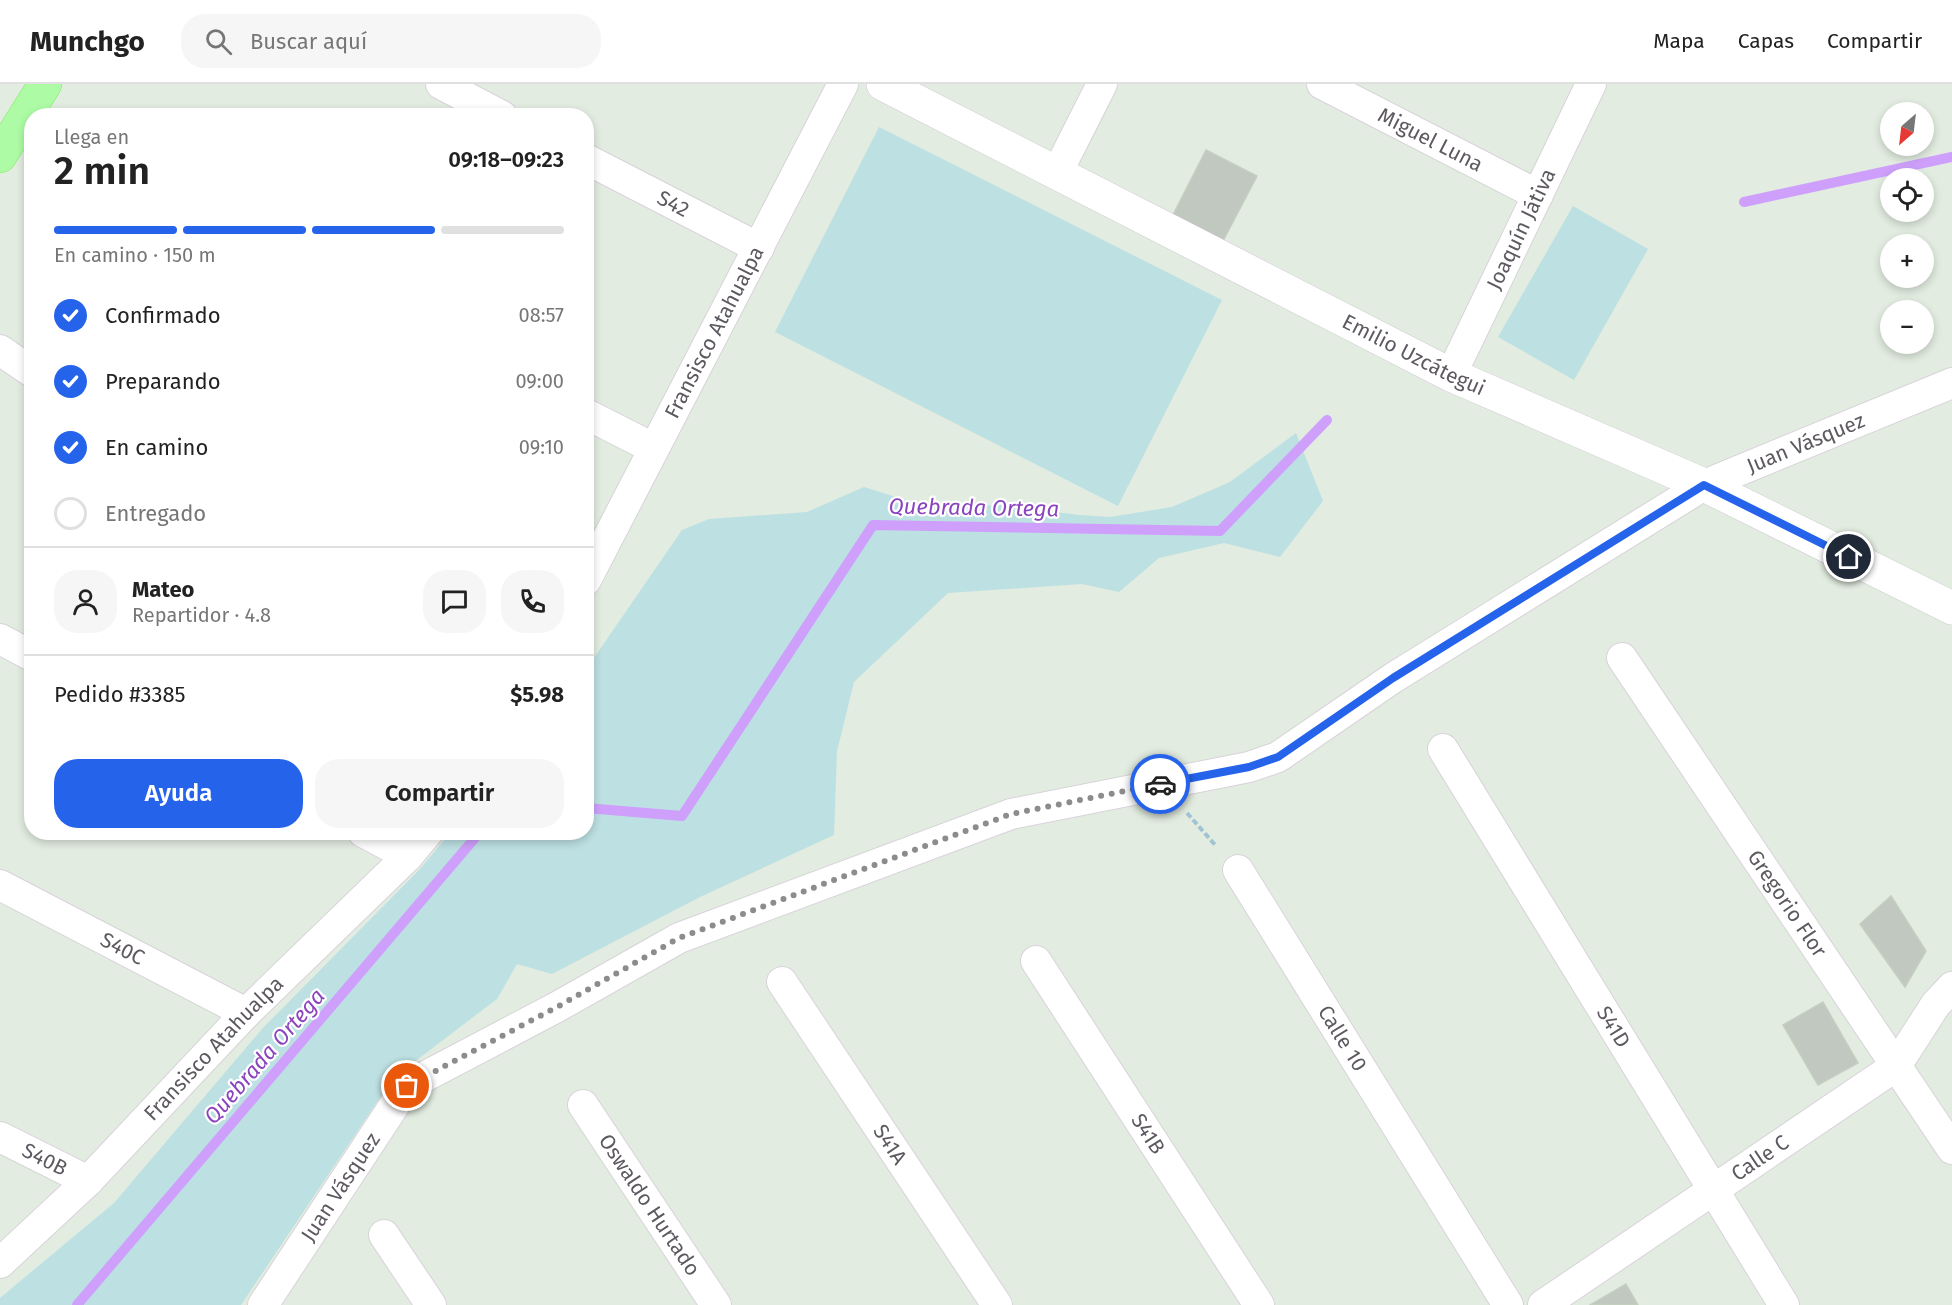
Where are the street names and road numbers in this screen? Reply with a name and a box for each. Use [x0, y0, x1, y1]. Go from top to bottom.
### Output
street label: Miguel Luna [1374, 102, 1487, 178]
street label: Joaquín Játiva [1481, 164, 1561, 294]
street label: S42 [653, 185, 694, 223]
street label: Fransisco Atahualpa [659, 242, 770, 423]
street label: Emilio Uzcátegui [1338, 308, 1489, 401]
street label: Juan Vásquez [1743, 407, 1869, 479]
street label: Gregorio Flor [1742, 845, 1832, 962]
street label: S40C [96, 927, 149, 971]
street label: Fransisco Atahualpa [139, 971, 289, 1126]
street label: Calle 10 [1312, 1000, 1373, 1076]
street label: S41D [1591, 1001, 1636, 1052]
street label: S41B [1125, 1109, 1171, 1159]
street label: S41A [867, 1119, 913, 1169]
street label: Juan Vásquez [295, 1128, 386, 1247]
street label: Oswaldo Hurtado [593, 1129, 706, 1281]
street label: Calle C [1726, 1129, 1794, 1187]
street label: S40B [18, 1137, 72, 1182]

